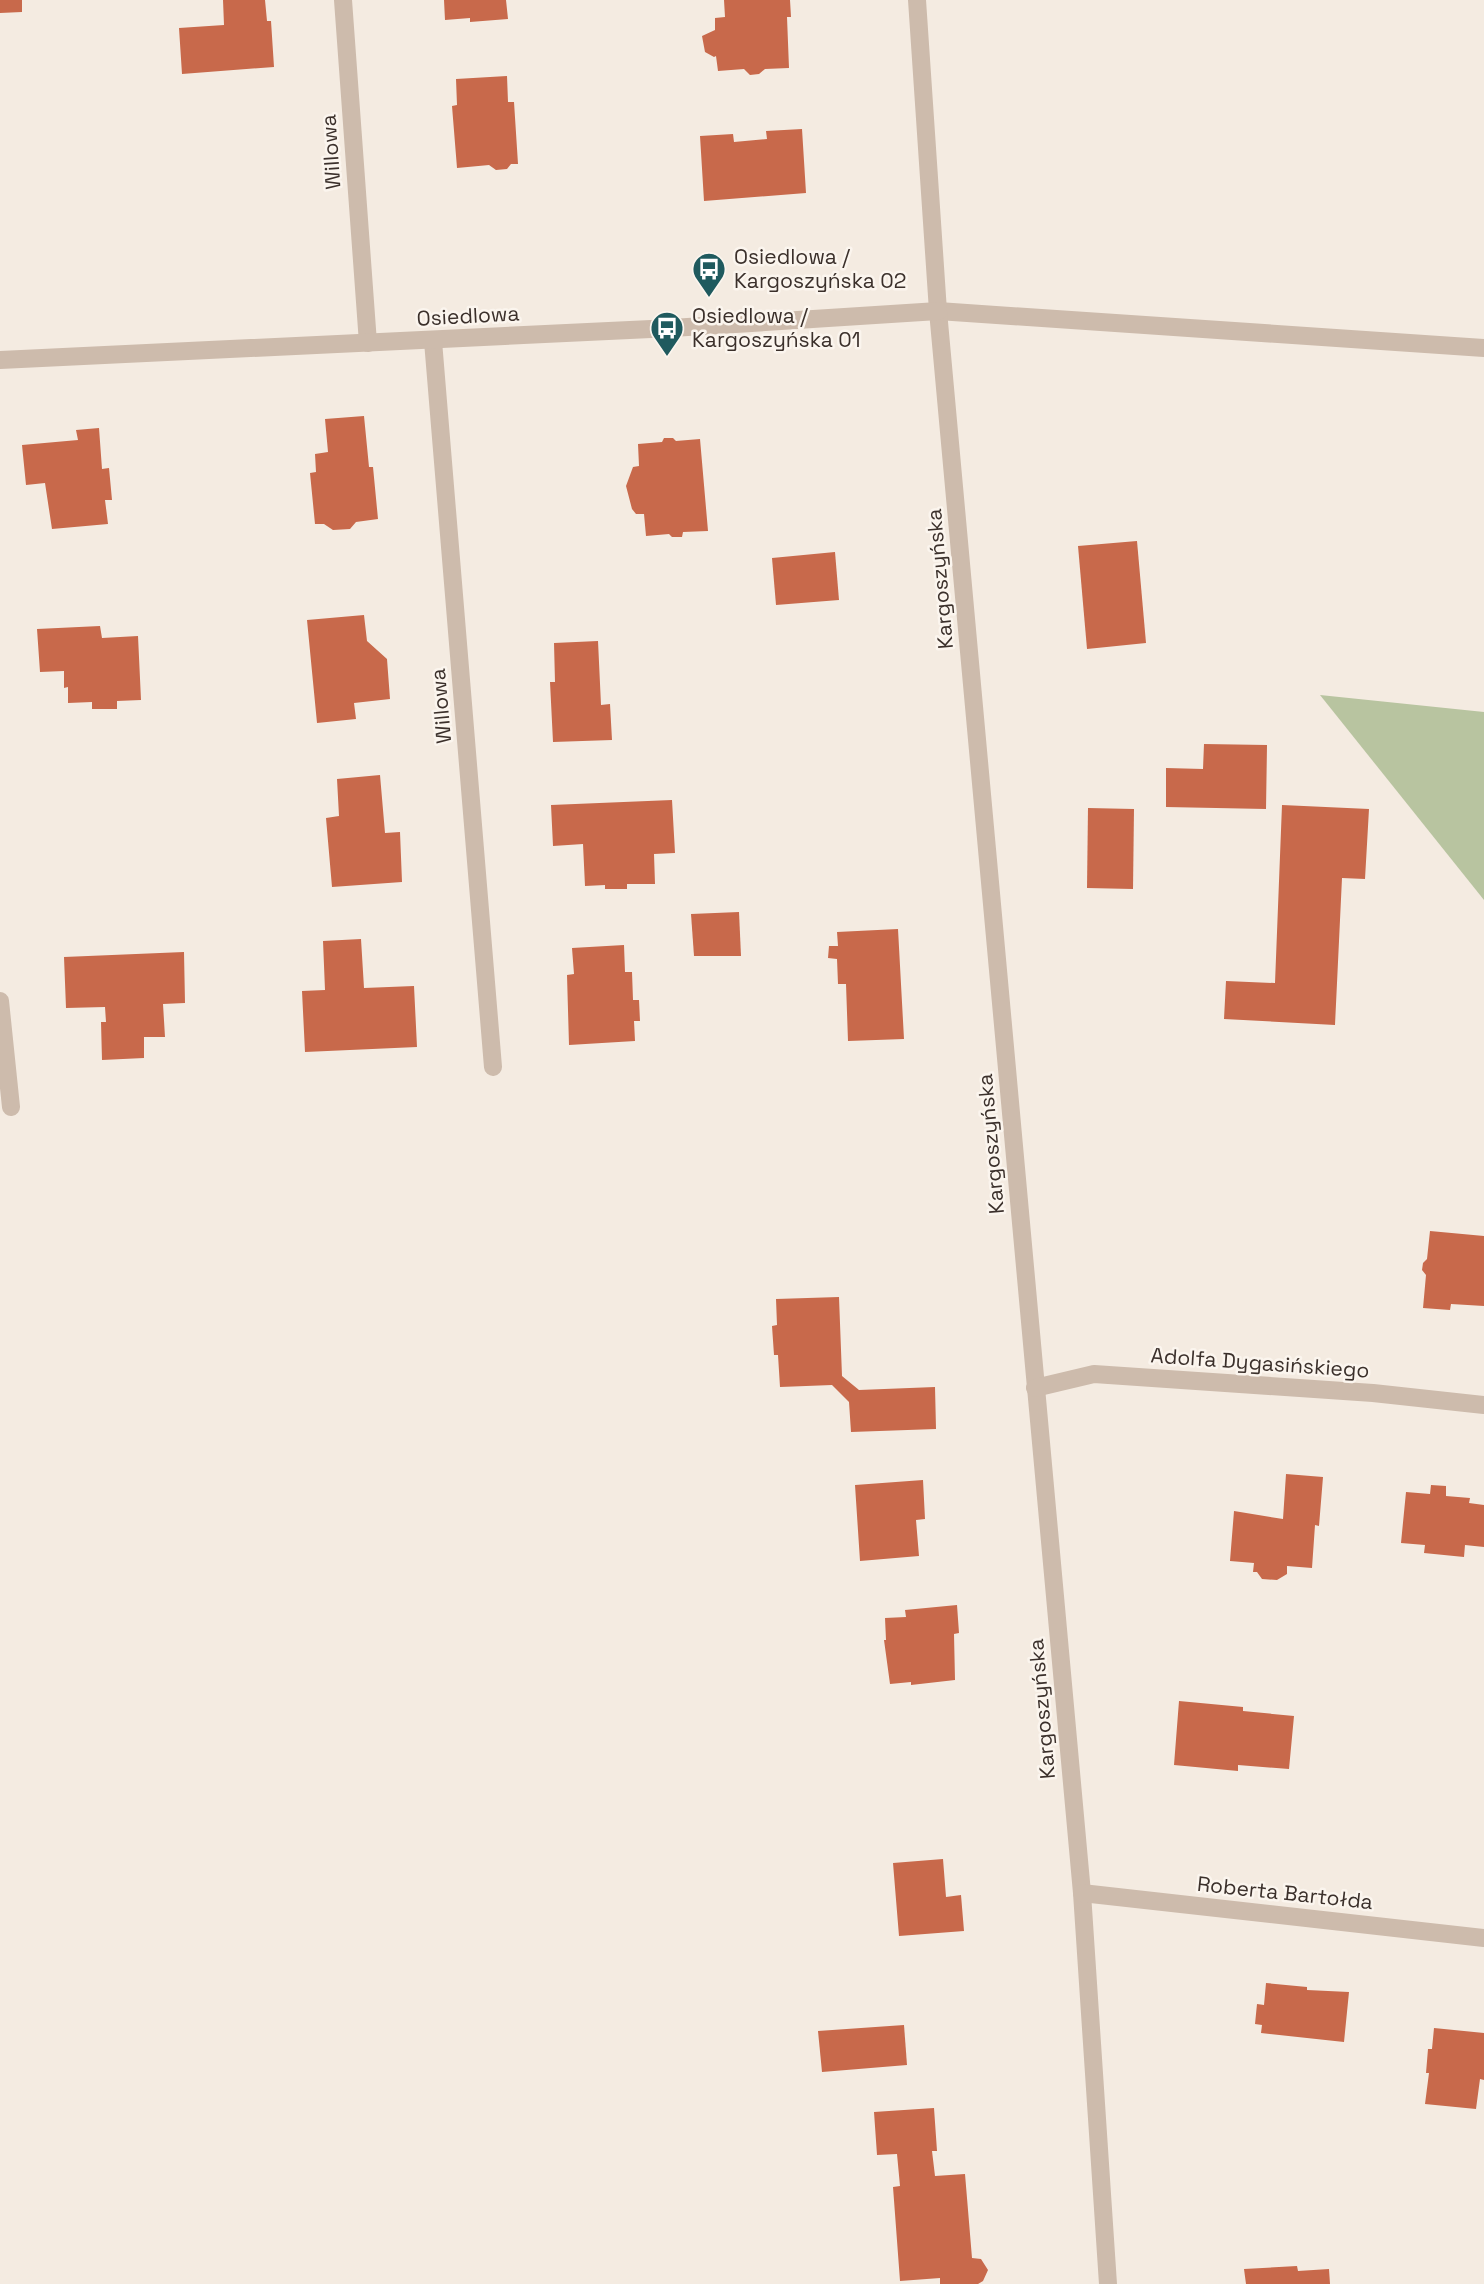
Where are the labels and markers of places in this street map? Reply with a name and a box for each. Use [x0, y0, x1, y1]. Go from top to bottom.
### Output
place label: Osiedlowa / Kargoszyńska 02 [734, 243, 906, 294]
bus stop icon: Osiedlowa / Kargoszyńska 02 [690, 250, 728, 299]
place label: Osiedlowa / Kargoszyńska 01 [692, 302, 860, 353]
bus stop icon: Osiedlowa / Kargoszyńska 01 [648, 309, 686, 358]

